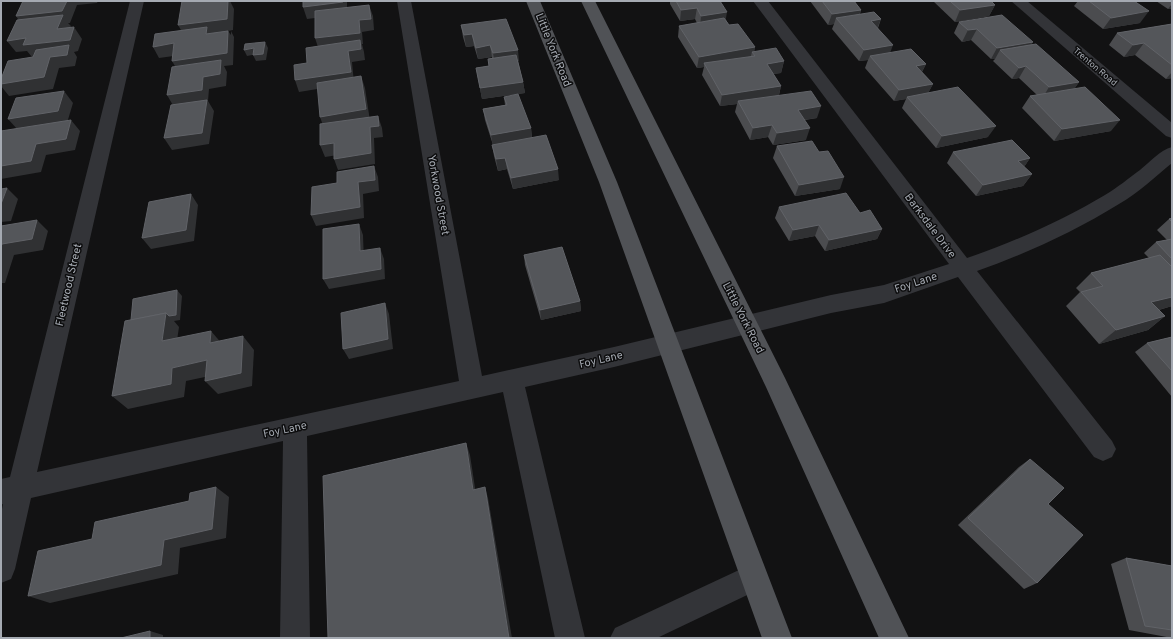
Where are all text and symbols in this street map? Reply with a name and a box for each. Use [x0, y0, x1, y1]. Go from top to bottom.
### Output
street label: Little York Road [532, 11, 574, 89]
street label: Trenton Road [1071, 45, 1119, 89]
street label: Yorkwood Street [424, 154, 452, 236]
street label: Barksdale Drive [901, 191, 959, 261]
street label: Fleetwood Street [53, 242, 85, 328]
street label: Foy Lane [893, 269, 939, 296]
street label: Little York Road [719, 280, 767, 356]
street label: Foy Lane [578, 348, 624, 372]
street label: Foy Lane [262, 419, 308, 441]

